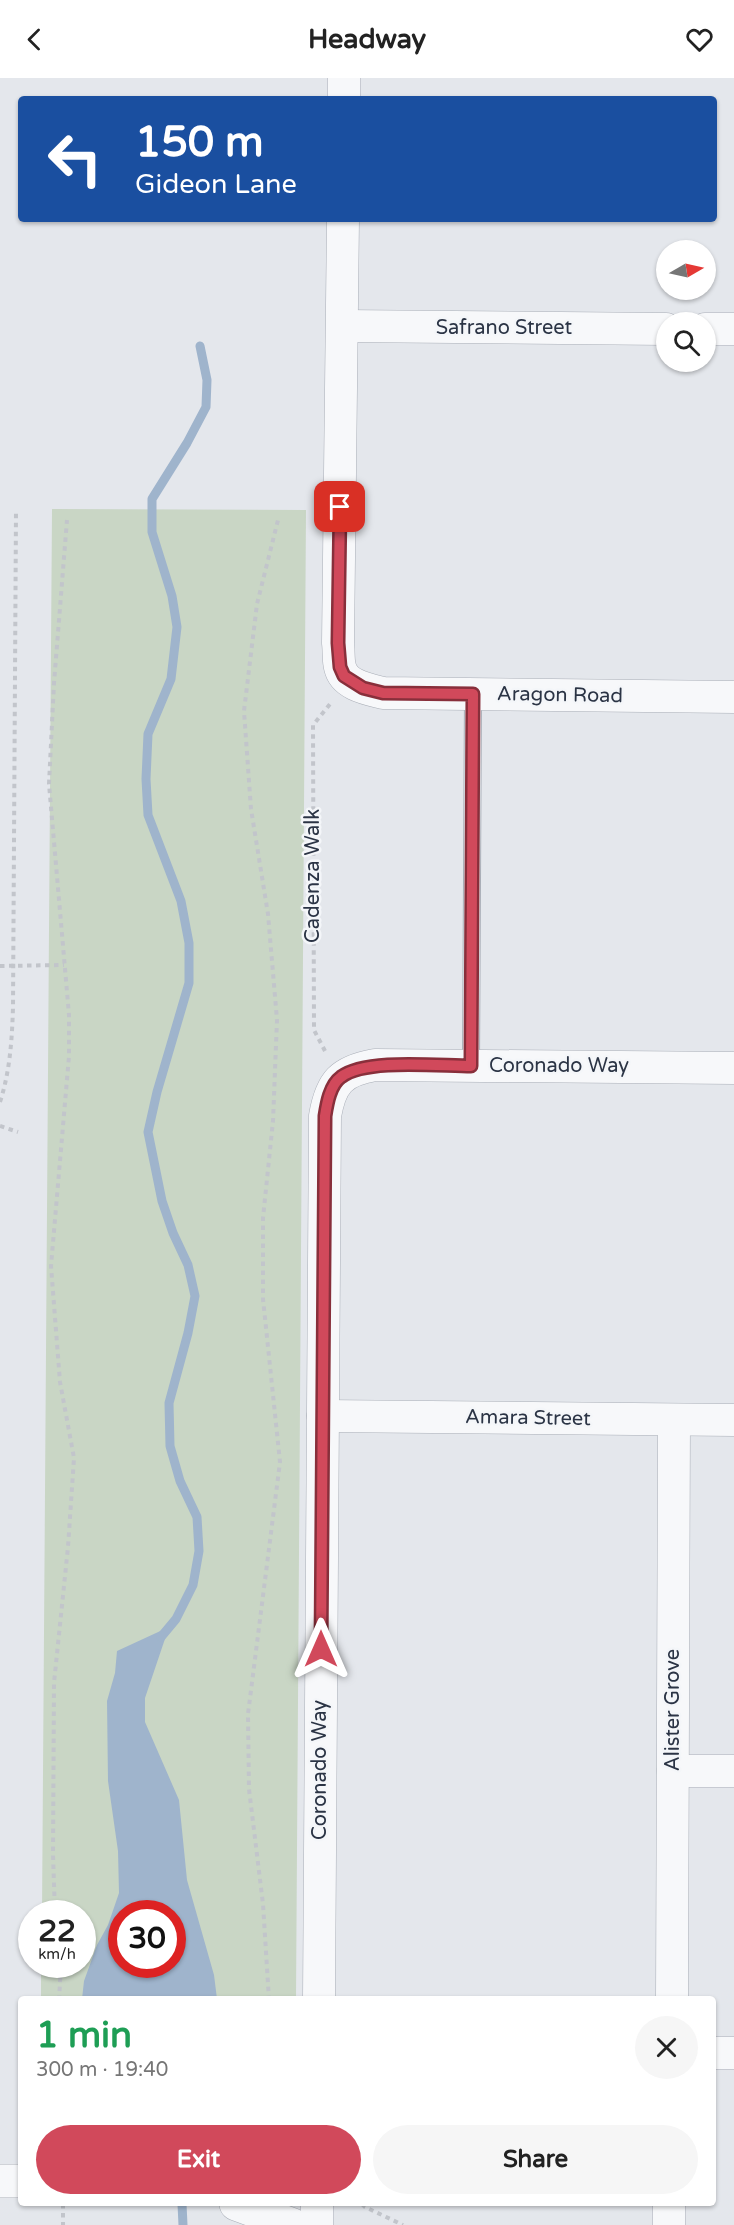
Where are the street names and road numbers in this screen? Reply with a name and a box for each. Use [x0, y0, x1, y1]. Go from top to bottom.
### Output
street label: Safrano Street [436, 316, 573, 340]
street label: Aragon Road [497, 682, 623, 708]
street label: Cadenza Walk [301, 809, 325, 943]
street label: Coronado Way [489, 1054, 629, 1078]
street label: Amara Street [465, 1405, 591, 1431]
street label: Alister Grove [661, 1649, 685, 1771]
street label: Coronado Way [308, 1700, 332, 1840]

